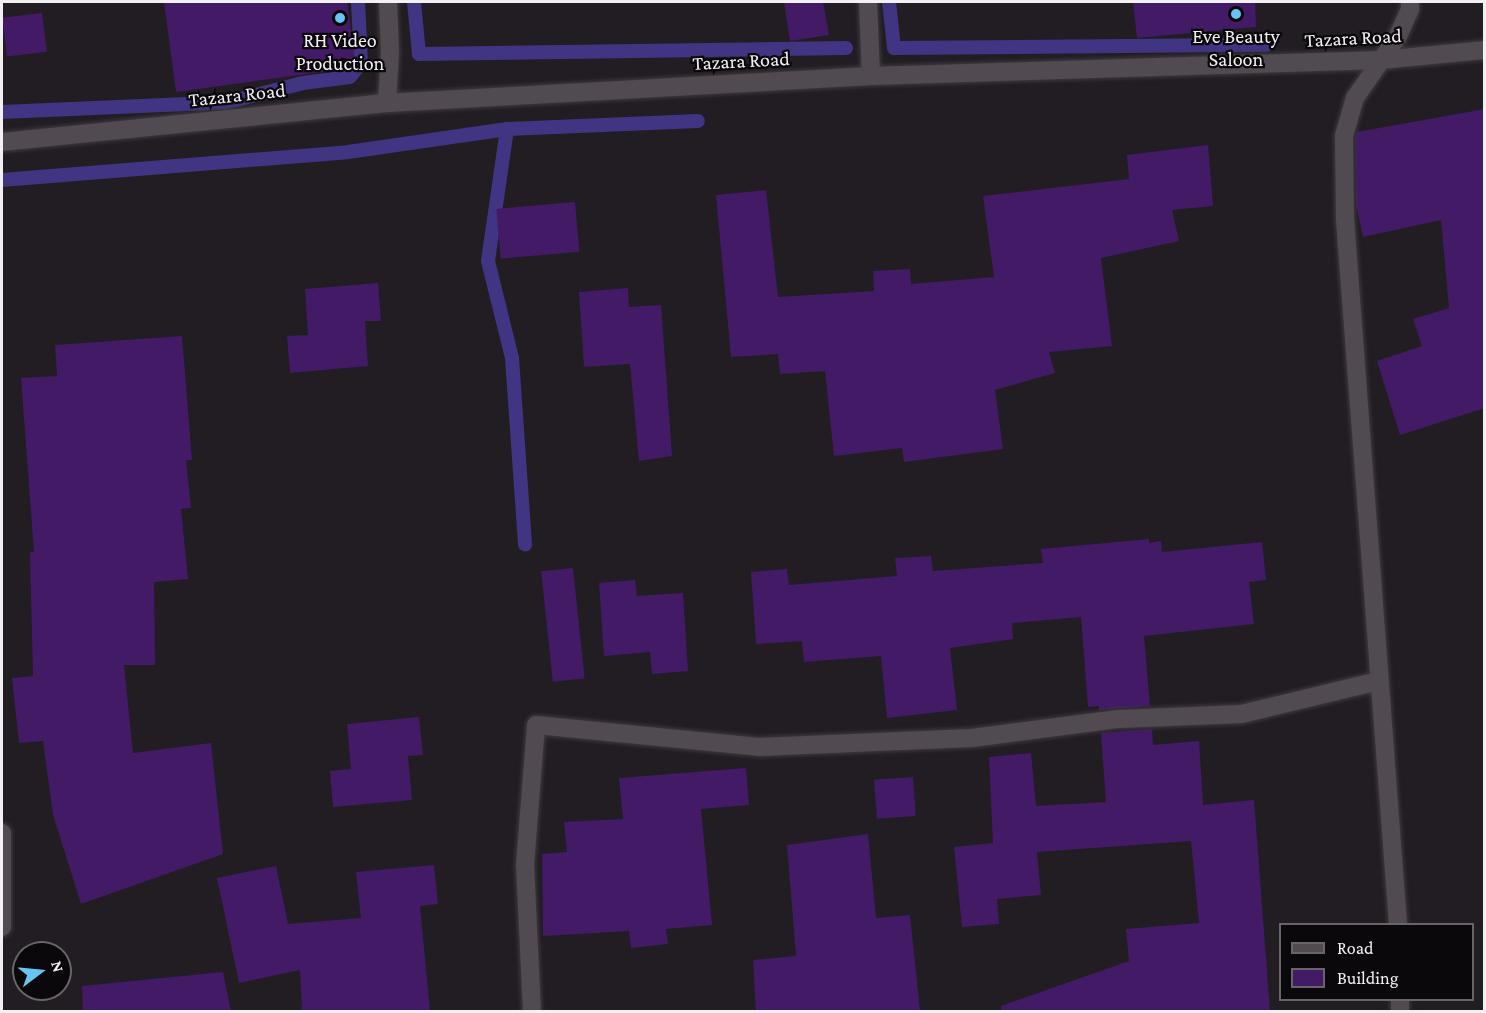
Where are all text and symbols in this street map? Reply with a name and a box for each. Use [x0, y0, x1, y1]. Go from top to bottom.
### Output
marker: Eve Beauty Saloon [1229, 7, 1243, 21]
marker: RH Video Production [333, 11, 347, 25]
street label: Tazara Road [1304, 23, 1402, 53]
place label: Eve Beauty Saloon [1192, 24, 1280, 71]
place label: RH Video Production [296, 28, 384, 75]
street label: Tazara Road [692, 46, 790, 76]
street label: Tazara Road [187, 78, 287, 112]
legend [1279, 923, 1474, 1001]
text: Road [1337, 938, 1374, 958]
north arrow [12, 941, 72, 1001]
text: N [48, 959, 68, 974]
text: Building [1337, 968, 1398, 988]

